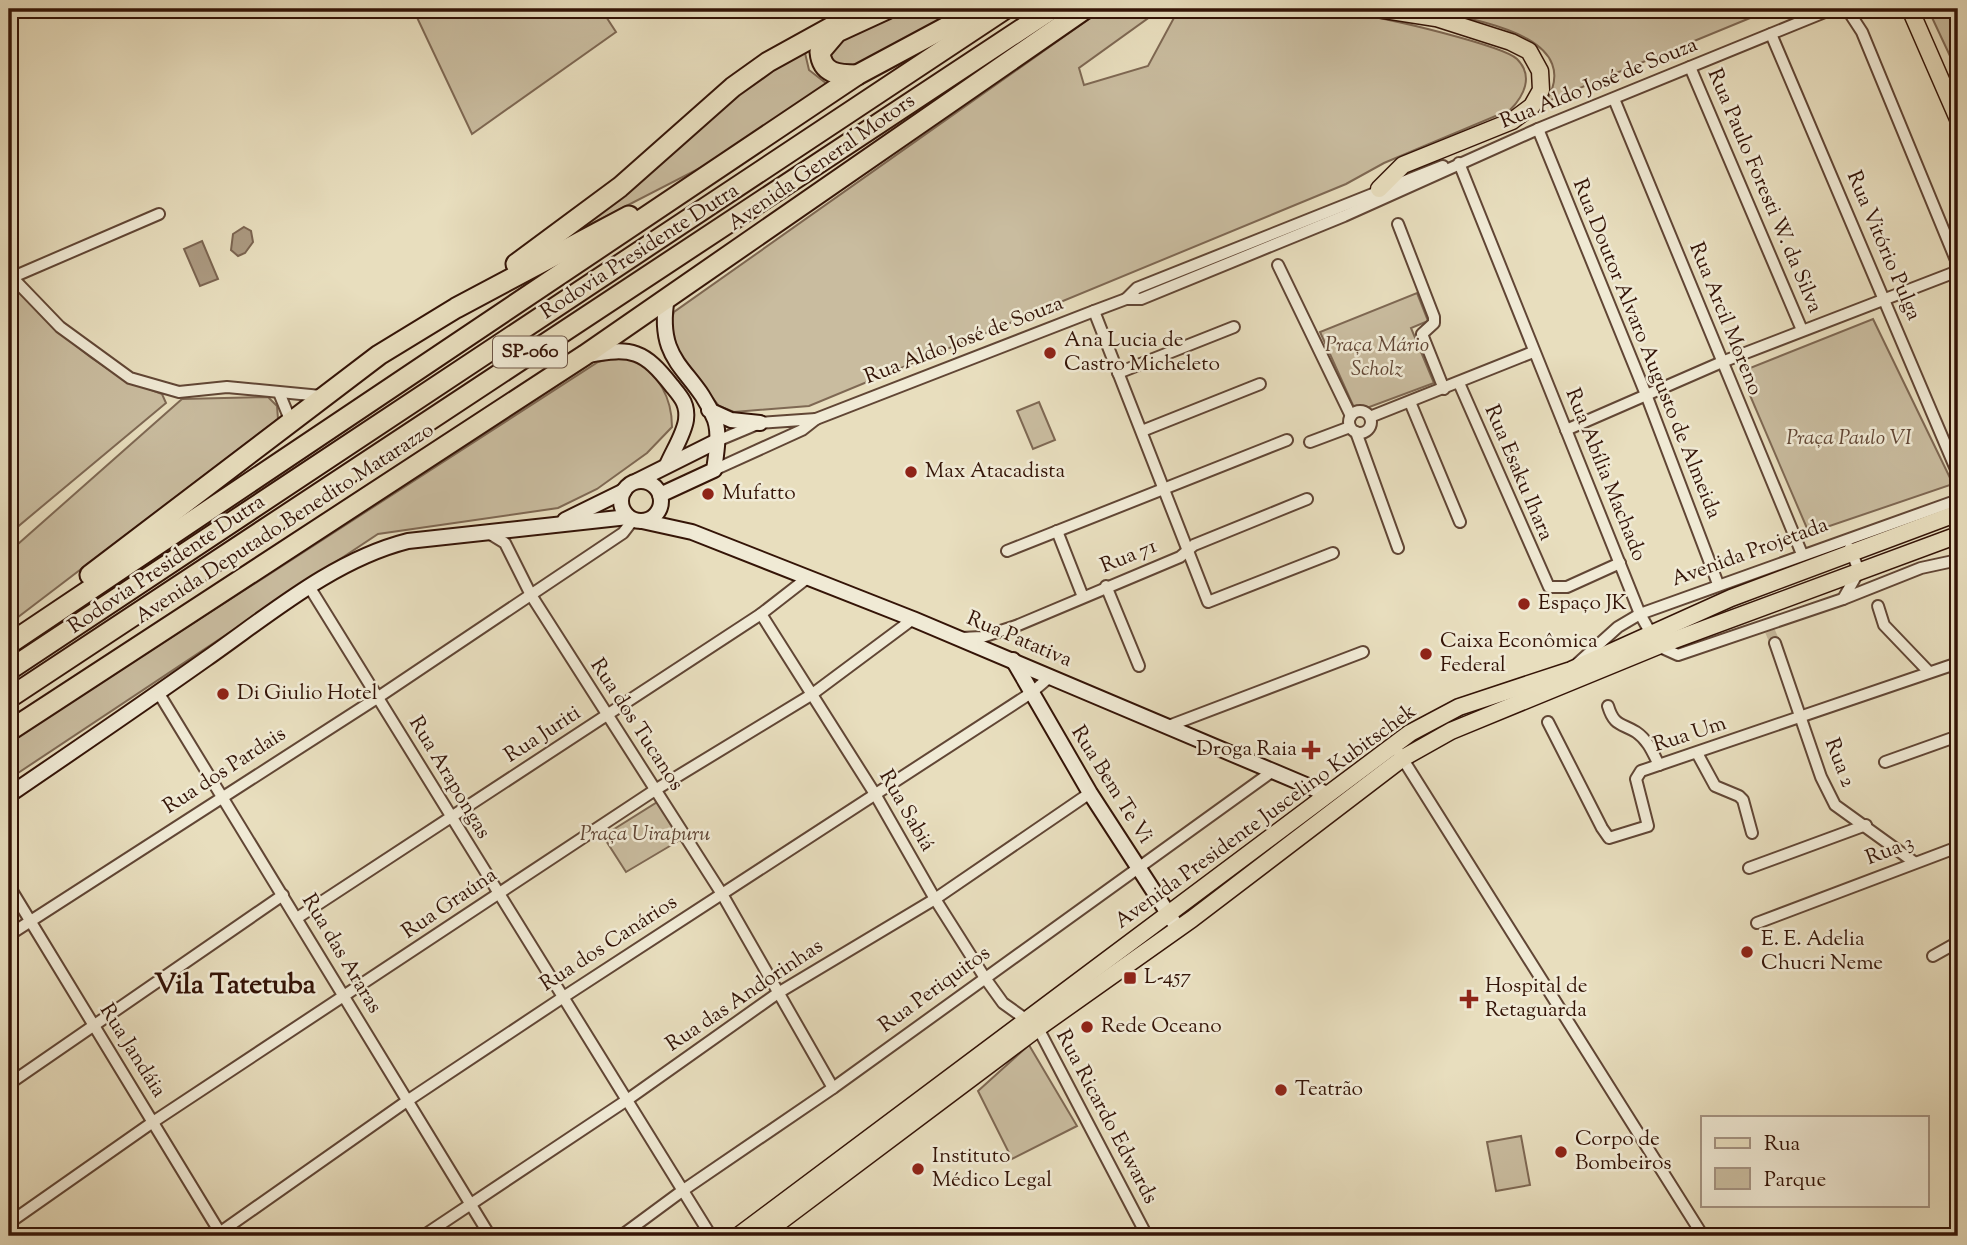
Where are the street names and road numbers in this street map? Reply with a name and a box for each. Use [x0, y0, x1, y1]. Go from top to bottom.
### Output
street label: Rua Aldo José de Souza [1496, 30, 1703, 137]
street label: Rua Paulo Foresti W. da Silva [1699, 64, 1829, 318]
street label: Avenida General Motors [722, 87, 922, 239]
street label: Rua Vitório Pulga [1838, 167, 1928, 326]
street label: Rua Doutor Alvaro Augusto de Almeida [1564, 175, 1728, 524]
street label: Rodovia Presidente Dutra [535, 176, 745, 328]
street label: Rua Arcil Moreno [1681, 238, 1769, 400]
street label: Rua Aldo José de Souza [860, 289, 1068, 393]
road number: SP-060 [493, 336, 567, 368]
street label: Rua Abília Machado [1557, 384, 1653, 566]
street label: Rua Esaku Ihara [1476, 400, 1560, 546]
street label: Avenida Deputado Benedito Matarazzo [130, 416, 440, 632]
street label: Rodovia Presidente Dutra [63, 488, 272, 642]
street label: Avenida Projetada [1667, 511, 1833, 595]
street label: Rua 71 [1096, 532, 1162, 582]
street label: Rua Patativa [962, 604, 1077, 676]
street label: Rua dos Tucanos [582, 653, 690, 797]
street label: Avenida Presidente Juscelino Kubitschek [1109, 697, 1423, 937]
street label: Rua Juriti [499, 699, 587, 771]
street label: Rua Um [1650, 709, 1730, 761]
street label: Rua Arapongas [401, 711, 497, 845]
street label: Rua dos Pardais [158, 720, 292, 822]
street label: Rua Bem Te Vi [1063, 720, 1159, 850]
street label: Rua 2 [1816, 734, 1862, 792]
street label: Rua Sabiá [871, 765, 942, 858]
street label: Rua 3 [1862, 828, 1918, 874]
street label: Rua Graúna [396, 861, 504, 947]
street label: Rua dos Canários [535, 888, 683, 1000]
street label: Rua das Araras [293, 889, 389, 1019]
street label: Rua das Andorinhas [660, 932, 830, 1060]
street label: Rua Periquitos [873, 939, 997, 1041]
street label: Rua Jandáia [91, 998, 173, 1104]
street label: Rua Ricardo Edwards [1047, 1025, 1165, 1209]

